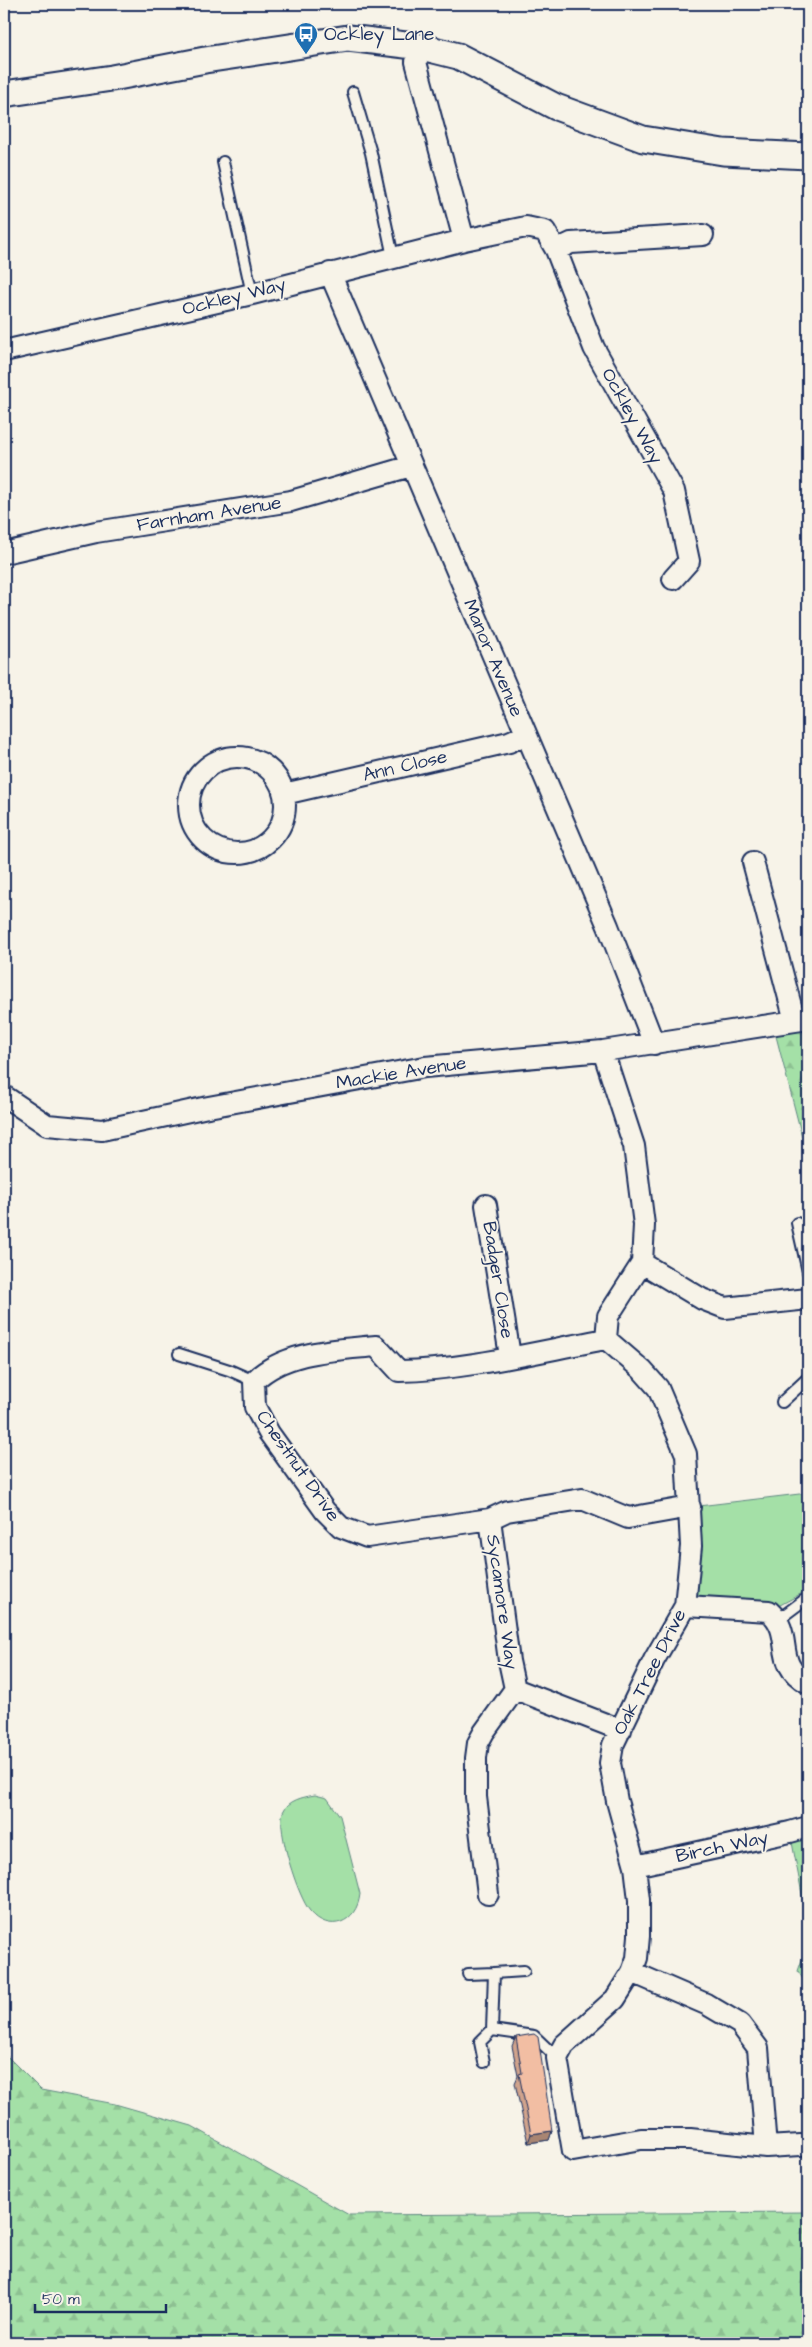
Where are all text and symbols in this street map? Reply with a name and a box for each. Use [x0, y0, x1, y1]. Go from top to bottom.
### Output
bus stop icon: Ockley Lane [293, 21, 319, 55]
place label: Ockley Lane [324, 21, 434, 49]
street label: Ockley Way [179, 271, 289, 324]
street label: Ockley Way [594, 363, 670, 470]
street label: Farnham Avenue [135, 489, 283, 539]
street label: Manor Avenue [456, 595, 530, 721]
street label: Ann Close [360, 743, 450, 789]
street label: Mackie Avenue [334, 1049, 468, 1097]
street label: Badger Close [474, 1220, 521, 1341]
street label: Chestnut Drive [249, 1405, 347, 1527]
street label: Sycamore Way [478, 1533, 525, 1672]
street label: Oak Tree Drive [607, 1604, 693, 1740]
street label: Birch Way [673, 1824, 771, 1871]
scale bar [35, 2282, 166, 2314]
text: 50 m [42, 2289, 80, 2310]

